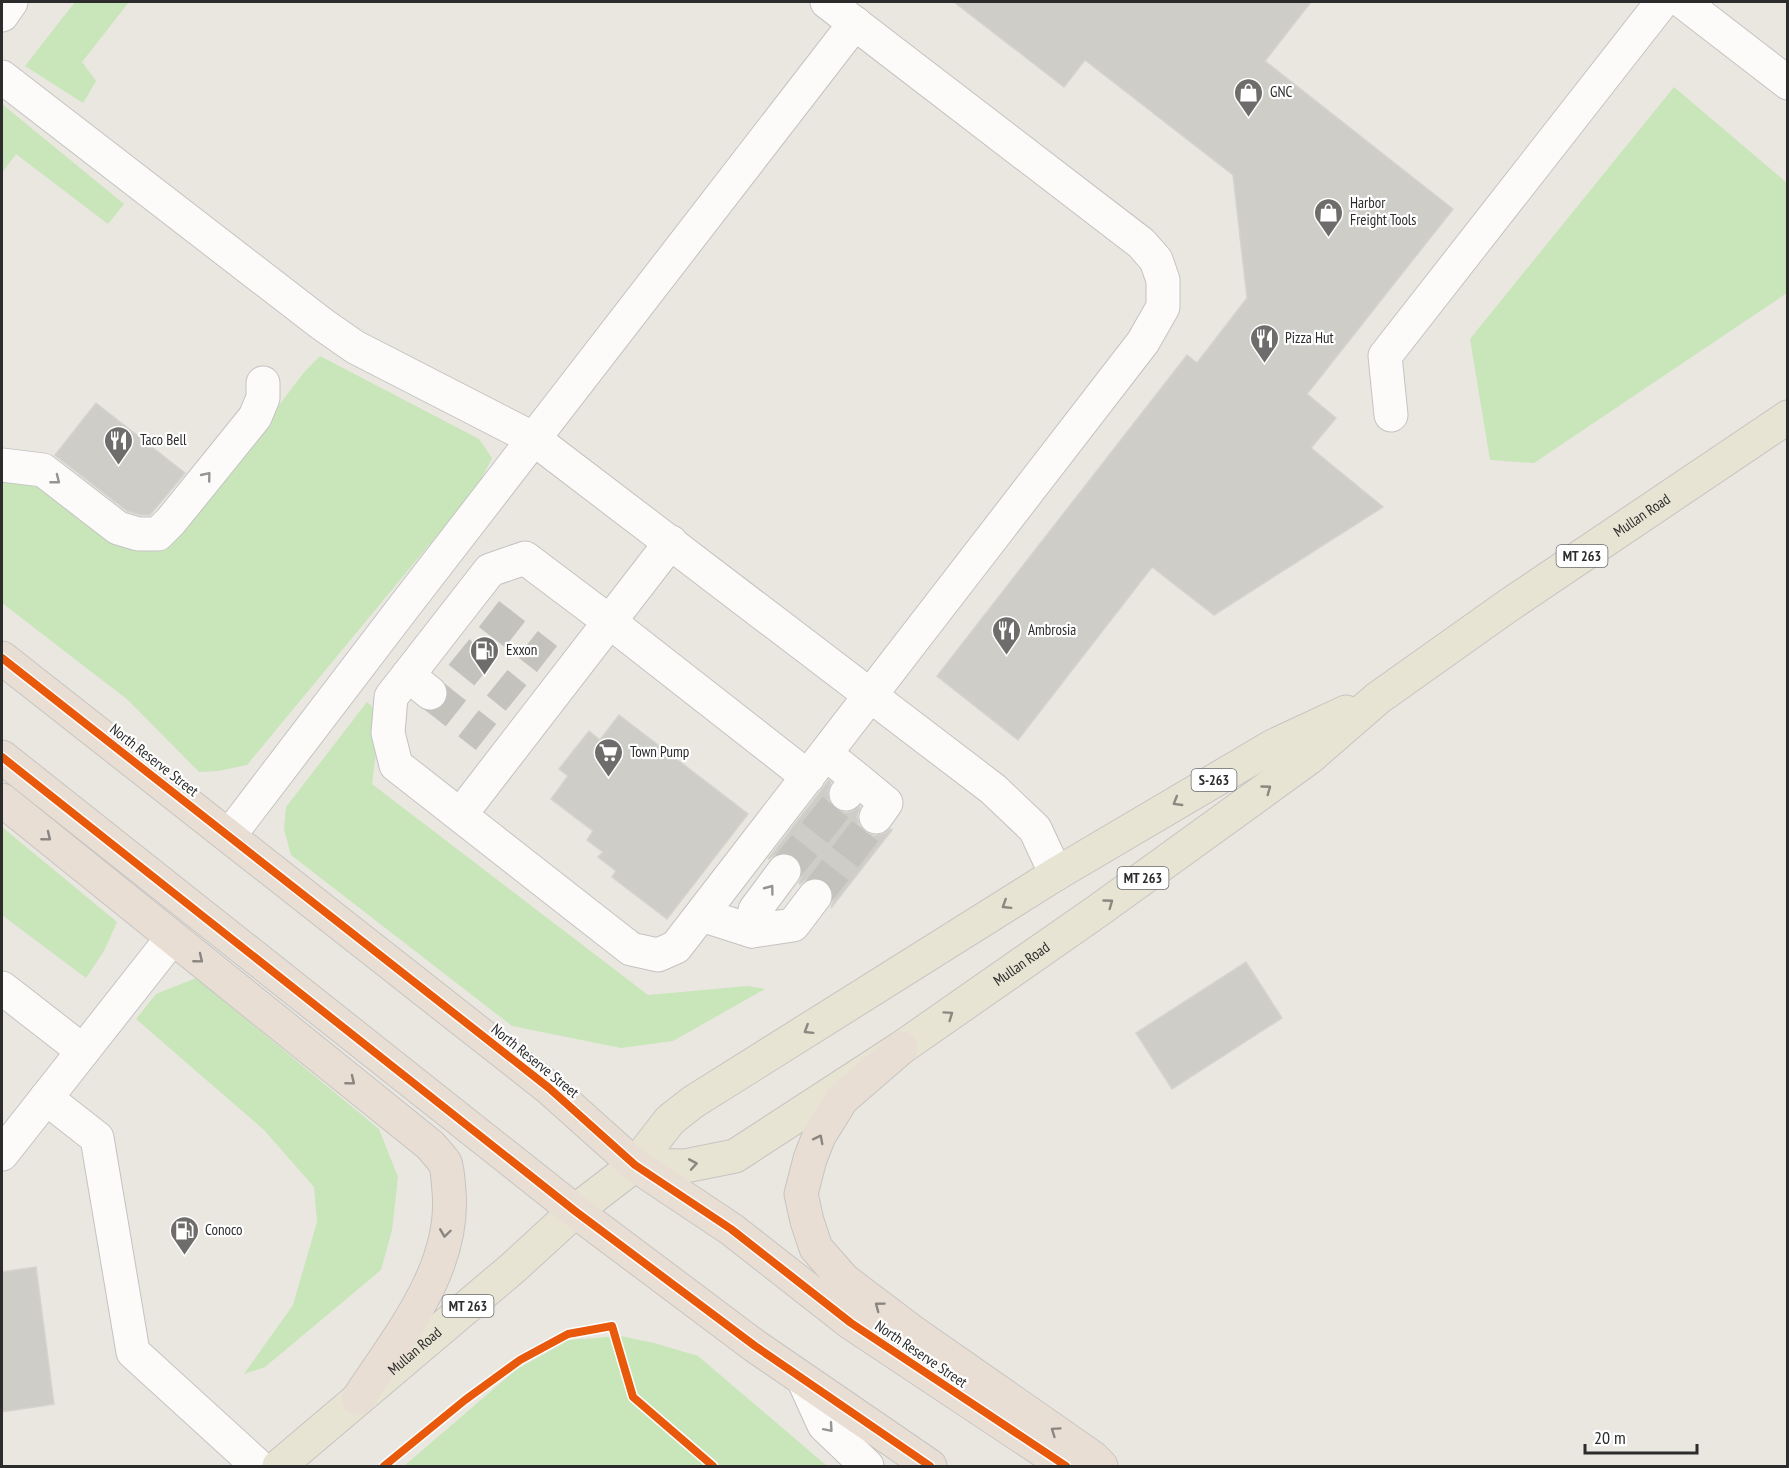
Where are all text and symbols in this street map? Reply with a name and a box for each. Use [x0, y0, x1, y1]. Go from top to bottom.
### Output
shop icon: GNC [1233, 76, 1265, 118]
place label: GNC [1270, 82, 1292, 101]
place label: Harbor Freight Tools [1350, 193, 1416, 229]
shop icon: Harbor Freight Tools [1313, 196, 1345, 238]
restaurant icon: Pizza Hut [1248, 322, 1280, 364]
place label: Pizza Hut [1285, 328, 1334, 347]
restaurant icon: Taco Bell [103, 424, 135, 466]
place label: Taco Bell [140, 430, 187, 449]
one-way arrow [200, 472, 211, 483]
one-way arrow [49, 473, 60, 484]
street label: Mullan Road [1610, 489, 1674, 541]
road number: MT 263 [1556, 545, 1608, 567]
restaurant icon: Ambrosia [991, 614, 1023, 656]
place label: Ambrosia [1028, 620, 1076, 639]
fuel station icon: Exxon [469, 634, 501, 676]
place label: Exxon [506, 640, 537, 659]
street label: North Reserve Street [106, 719, 202, 800]
supermarket icon: Town Pump [593, 736, 625, 778]
place label: Town Pump [630, 742, 689, 761]
road number: S-263 [1192, 769, 1236, 791]
one-way arrow [1260, 785, 1271, 796]
one-way arrow [1173, 795, 1183, 806]
one-way arrow [40, 829, 51, 840]
road number: MT 263 [1118, 867, 1168, 889]
one-way arrow [763, 885, 774, 896]
one-way arrow [1002, 898, 1012, 910]
one-way arrow [1102, 899, 1113, 910]
street label: Mullan Road [989, 937, 1053, 990]
one-way arrow [192, 952, 203, 963]
one-way arrow [942, 1011, 953, 1022]
street label: North Reserve Street [488, 1019, 583, 1102]
one-way arrow [804, 1023, 815, 1034]
one-way arrow [344, 1074, 355, 1085]
one-way arrow [812, 1134, 823, 1145]
one-way arrow [688, 1158, 698, 1171]
fuel station icon: Conoco [168, 1214, 200, 1256]
place label: Conoco [205, 1220, 243, 1239]
one-way arrow [440, 1228, 452, 1237]
road number: MT 263 [442, 1295, 494, 1317]
one-way arrow [874, 1302, 885, 1313]
street label: North Reserve Street [871, 1316, 971, 1391]
street label: Mullan Road [384, 1322, 445, 1379]
scale bar [1585, 1417, 1698, 1455]
one-way arrow [822, 1421, 833, 1432]
text: 20 m [1594, 1426, 1626, 1449]
one-way arrow [1051, 1427, 1062, 1438]

